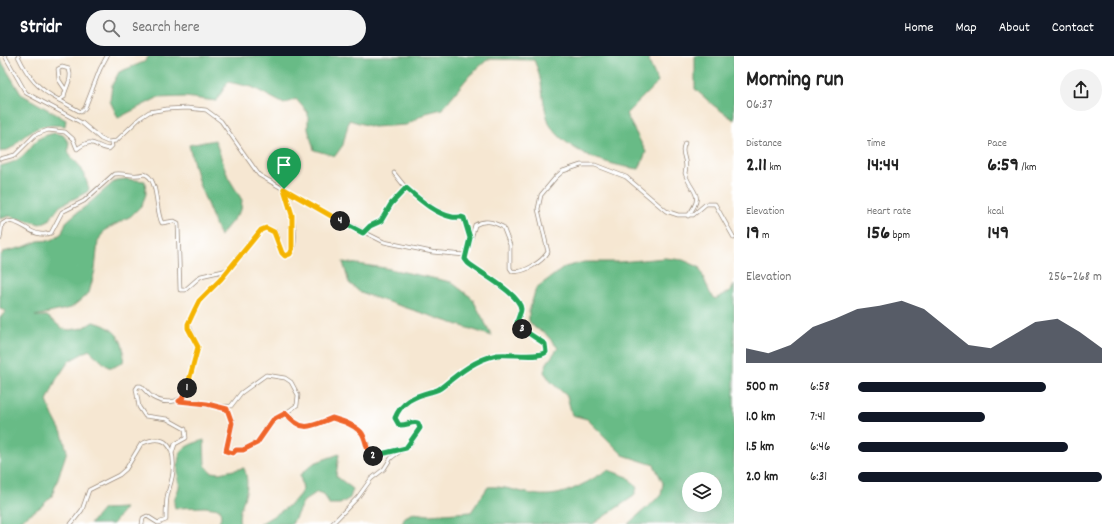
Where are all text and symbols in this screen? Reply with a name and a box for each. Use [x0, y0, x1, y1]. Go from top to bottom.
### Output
search box [86, 10, 366, 46]
text: Stridr [20, 15, 62, 42]
icon: search [100, 17, 122, 39]
text: Search here [132, 17, 200, 39]
text: Home [904, 18, 933, 38]
text: Map [955, 18, 977, 38]
text: About [999, 18, 1030, 38]
text: Contact [1052, 18, 1094, 38]
text: Morning run [746, 65, 844, 96]
button: share [1060, 69, 1102, 111]
text: 06:37 [746, 96, 772, 115]
text: Distance [746, 136, 782, 152]
text: Time [867, 136, 885, 152]
text: Pace [987, 136, 1007, 152]
pin [267, 148, 301, 189]
text: 2.11 [746, 152, 767, 180]
text: 14:44 [867, 152, 899, 180]
text: 6:59 [987, 152, 1019, 180]
icon: arrive [273, 154, 295, 176]
text: km [767, 160, 781, 176]
text: /km [1019, 160, 1037, 176]
text: Elevation [746, 204, 784, 220]
text: Heart rate [867, 204, 911, 220]
text: kcal [987, 204, 1004, 220]
pin: 4 [330, 211, 350, 231]
text: 4 [338, 213, 342, 229]
text: 19 [746, 220, 760, 248]
text: 156 [867, 220, 890, 248]
text: 149 [987, 220, 1009, 248]
text: m [760, 228, 770, 244]
text: bpm [890, 228, 910, 244]
text: Elevation [746, 268, 791, 287]
text: 256–268 m [1048, 268, 1102, 287]
pin: 3 [512, 319, 532, 339]
text: 3 [520, 321, 524, 337]
pin: 1 [177, 378, 197, 398]
text: 500 m [746, 378, 778, 397]
text: 6:58 [810, 378, 830, 397]
text: 1 [186, 380, 188, 396]
text: 1.0 km [746, 408, 775, 427]
text: 7:41 [810, 408, 825, 427]
text: 1.5 km [746, 438, 774, 457]
text: 6:46 [810, 438, 830, 457]
pin: 2 [363, 446, 383, 466]
text: 2 [371, 448, 375, 464]
text: 2.0 km [746, 468, 778, 487]
text: 6:31 [810, 468, 827, 487]
map controls [682, 472, 722, 512]
button: layers [682, 472, 722, 512]

